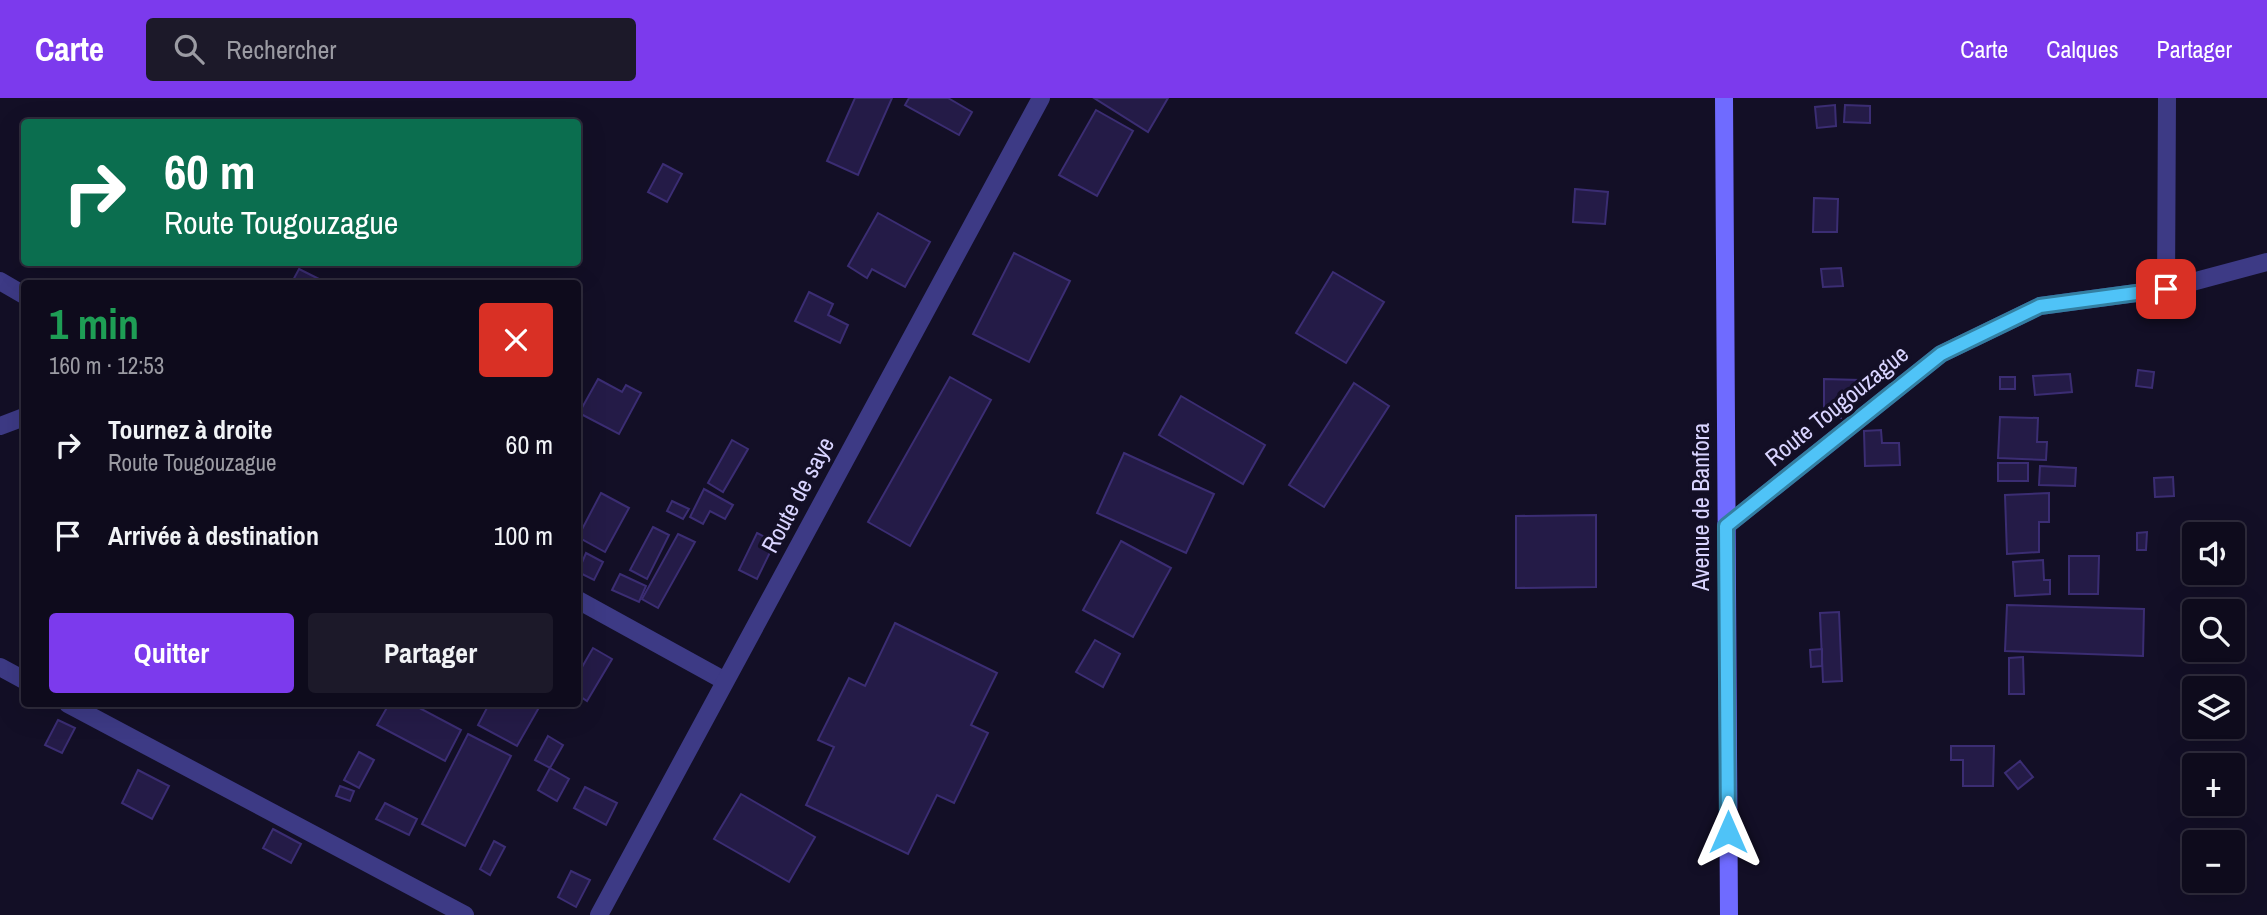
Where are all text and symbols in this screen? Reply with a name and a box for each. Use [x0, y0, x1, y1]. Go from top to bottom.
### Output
search box [146, 18, 636, 81]
text: Carte [35, 27, 104, 71]
icon: search [170, 30, 208, 68]
text: Rechercher [226, 32, 336, 67]
text: Carte [1960, 33, 2008, 65]
text: Calques [2046, 33, 2119, 65]
text: Partager [2157, 33, 2232, 65]
text: 60 m [164, 138, 256, 204]
icon: right [49, 147, 140, 238]
text: Route Tougouzague [164, 201, 398, 244]
pin [2136, 259, 2196, 319]
icon: arrive [2147, 270, 2185, 308]
text: 1 min [49, 296, 139, 352]
button: close [479, 303, 553, 377]
street label: Route Tougouzague [1758, 337, 1915, 473]
text: 160 m · 12:53 [49, 350, 164, 381]
text: Tournez à droite [108, 412, 272, 447]
street label: Avenue de Banfora [1684, 423, 1716, 592]
icon: right [49, 426, 87, 464]
text: 60 m [506, 427, 553, 462]
street label: Route de saye [753, 431, 841, 558]
text: Route Tougouzague [108, 447, 277, 478]
icon: arrive [49, 517, 87, 555]
text: Arrivée à destination [108, 518, 319, 553]
text: 100 m [494, 518, 553, 553]
map controls [2182, 522, 2245, 893]
button: sound [2182, 522, 2245, 585]
button: search [2182, 599, 2245, 662]
button: Quitter [49, 613, 294, 693]
button: Partager [308, 613, 553, 693]
button: layers [2182, 676, 2245, 739]
button: + [2182, 753, 2245, 816]
position arrow [1691, 795, 1765, 869]
button: − [2182, 830, 2245, 893]

